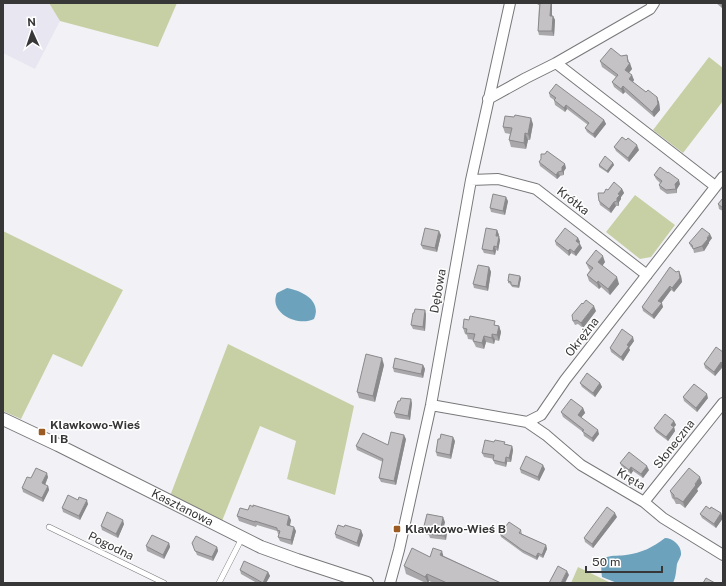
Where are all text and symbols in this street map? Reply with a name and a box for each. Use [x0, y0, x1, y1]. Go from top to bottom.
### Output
north arrow [12, 12, 52, 52]
text: N [27, 16, 36, 28]
street label: Krótka [554, 184, 592, 218]
street label: Dębowa [427, 268, 449, 314]
street label: Okrężna [562, 315, 602, 359]
street label: Słoneczna [651, 417, 697, 471]
place label: Klawkowo-Wieś II B [50, 418, 140, 446]
marker: Klawkowo-Wieś II B [37, 427, 47, 437]
street label: Kręta [614, 465, 648, 493]
street label: Kasztanowa [149, 486, 216, 529]
place label: Klawkowo-Wieś B [405, 522, 506, 536]
marker: Klawkowo-Wieś B [392, 524, 402, 534]
street label: Pogodna [86, 529, 136, 563]
scale bar [586, 548, 662, 574]
text: 50 m [592, 555, 620, 569]

